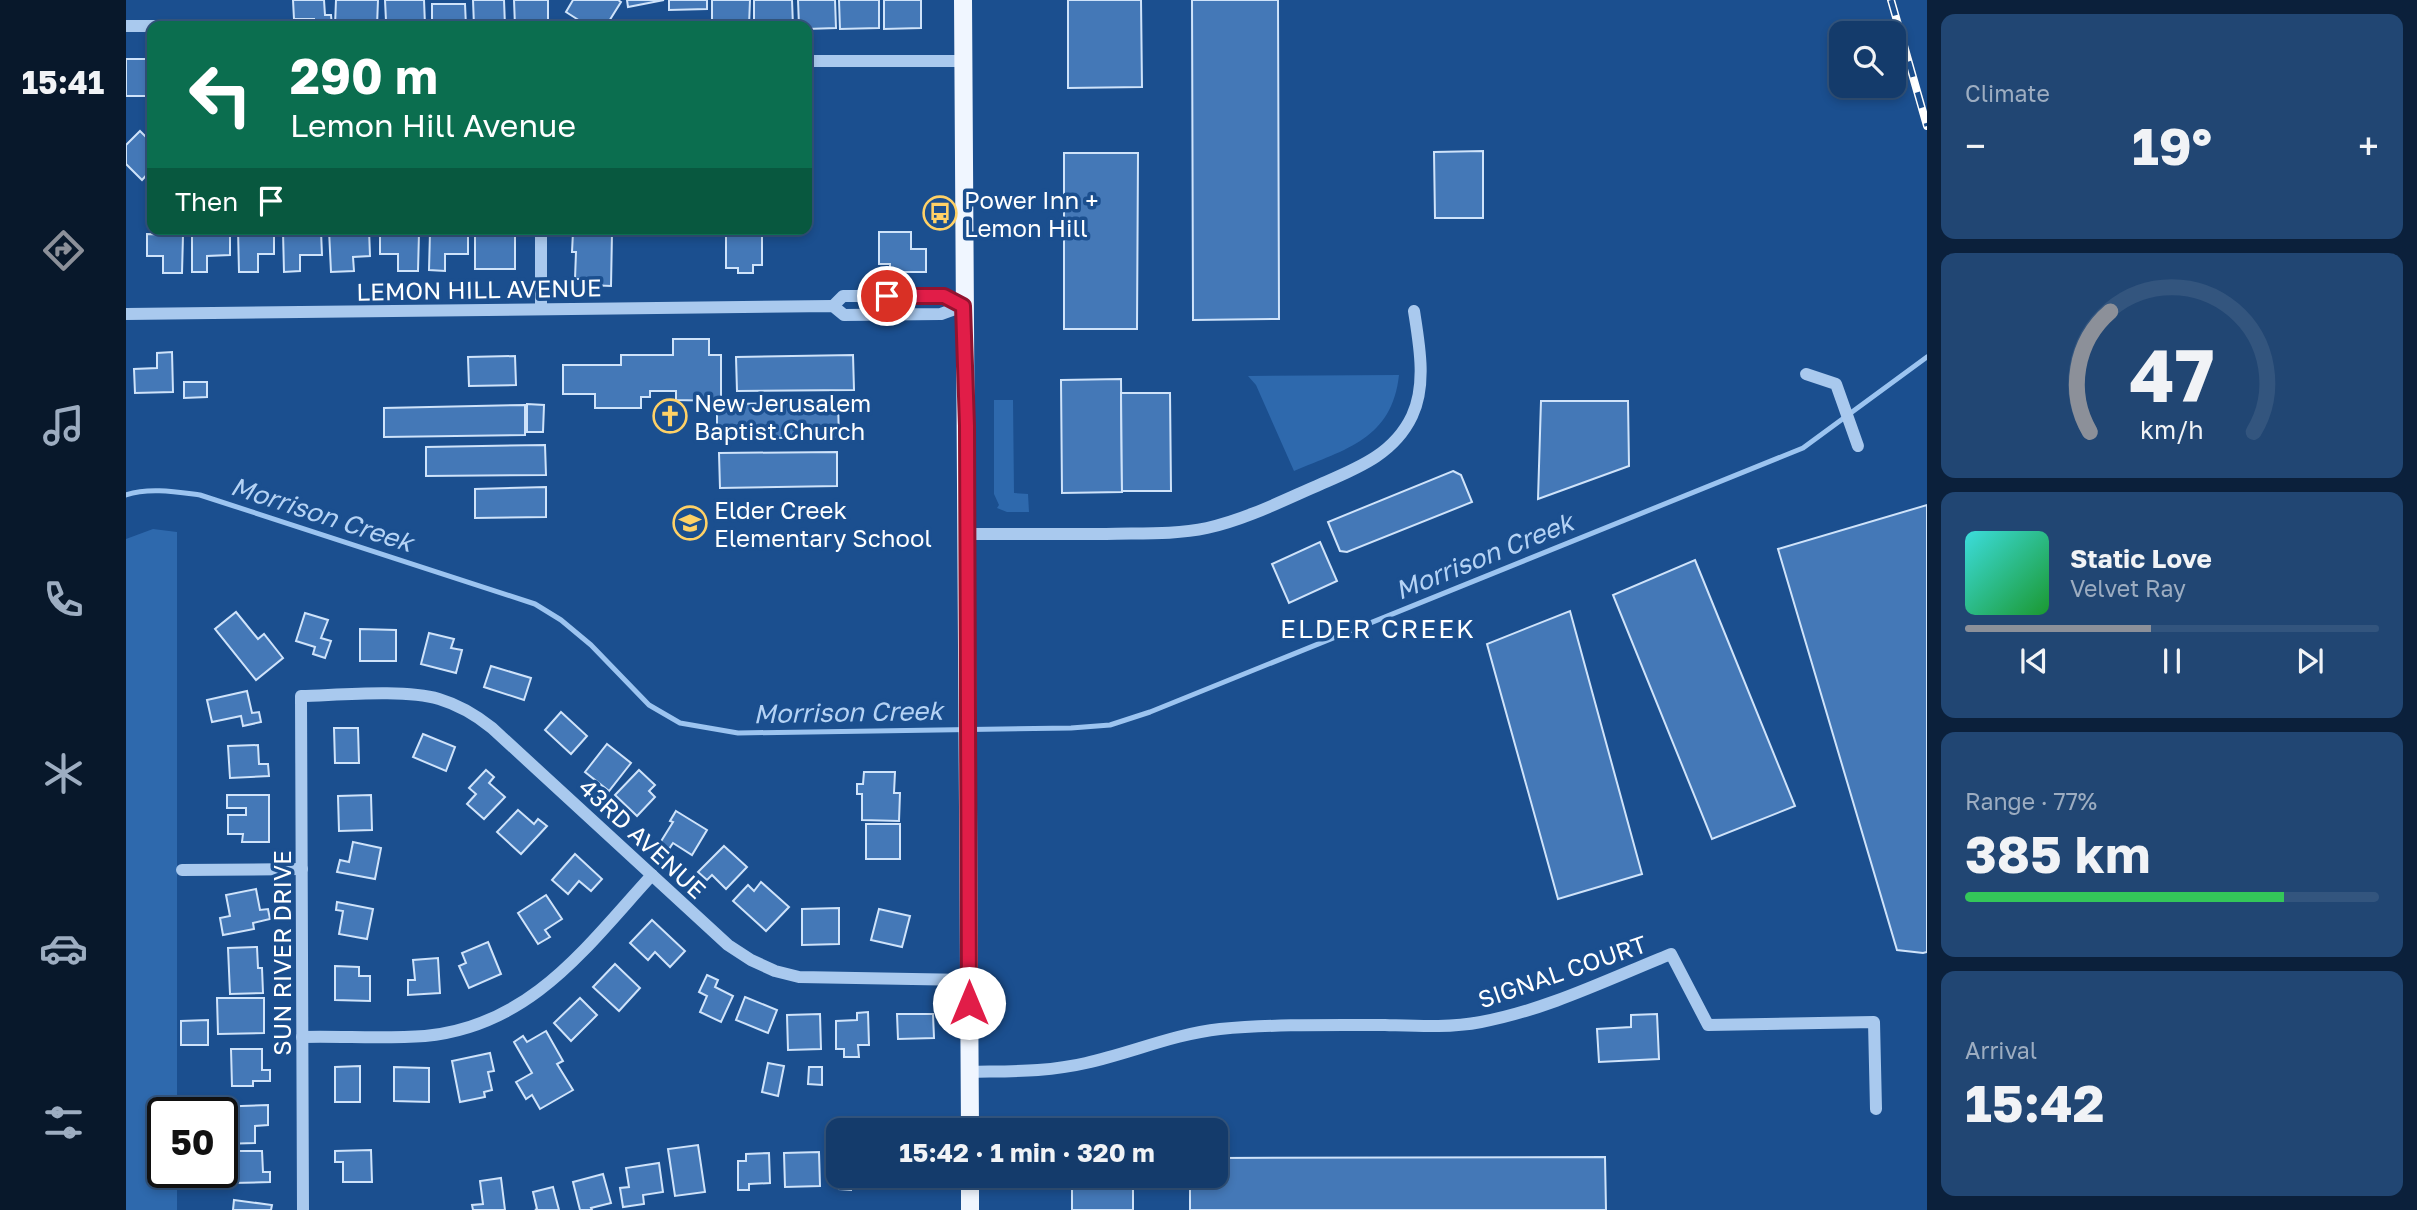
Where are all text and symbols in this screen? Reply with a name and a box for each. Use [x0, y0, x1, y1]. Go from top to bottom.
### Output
map controls [1829, 21, 1906, 98]
button: search [1829, 21, 1906, 98]
text: 290 m [290, 46, 438, 105]
icon: left [175, 49, 266, 140]
text: 15:41 [22, 63, 104, 101]
text: Climate [1965, 79, 2050, 107]
text: Lemon Hill Avenue [290, 106, 576, 144]
text: 19° [2132, 114, 2212, 176]
text: − [1965, 123, 1986, 168]
text: + [2358, 123, 2379, 168]
icon: arrive [252, 182, 290, 220]
place label: Power Inn + Lemon Hill [964, 185, 1098, 242]
text: Then [175, 186, 238, 217]
bus stop icon: Power Inn + Lemon Hill [921, 194, 959, 232]
icon: directions [39, 226, 88, 275]
pin [857, 266, 917, 326]
street label: LEMON HILL AVENUE [356, 272, 602, 306]
icon: arrive [868, 277, 906, 315]
text: 47 [2129, 331, 2215, 418]
place label: New Jerusalem Baptist Church [694, 388, 871, 445]
church icon: New Jerusalem Baptist Church [651, 397, 689, 435]
icon: music [39, 401, 88, 450]
text: km/h [2140, 414, 2204, 445]
water label: Morrison Creek [227, 470, 419, 559]
place label: Elder Creek Elementary School [714, 495, 932, 552]
school or university icon: Elder Creek Elementary School [671, 504, 709, 542]
water label: Morrison Creek [1390, 505, 1580, 606]
text: Static Love [2070, 543, 2212, 574]
text: Velvet Ray [2070, 574, 2186, 602]
icon: phone [39, 575, 88, 624]
district label: ELDER CREEK [1280, 613, 1476, 644]
icon: previous [2015, 642, 2053, 680]
icon: pause [2153, 642, 2191, 680]
icon: next [2291, 642, 2329, 680]
water label: Morrison Creek [753, 695, 945, 729]
icon: climate [39, 749, 88, 798]
street label: 43RD AVENUE [574, 772, 712, 904]
text: Range · 77% [1965, 787, 2097, 815]
text: 385 km [1965, 822, 2150, 884]
street label: SUN RIVER DRIVE [267, 850, 296, 1056]
icon: car [39, 924, 88, 973]
street label: SIGNAL COURT [1474, 929, 1650, 1013]
position arrow [932, 966, 1006, 1040]
text: Arrival [1965, 1036, 2037, 1064]
text: 15:42 [1965, 1071, 2104, 1133]
speed limit sign: 50 [147, 1097, 238, 1188]
icon: filters [39, 1098, 88, 1147]
text: 15:42 · 1 min · 320 m [899, 1137, 1155, 1168]

